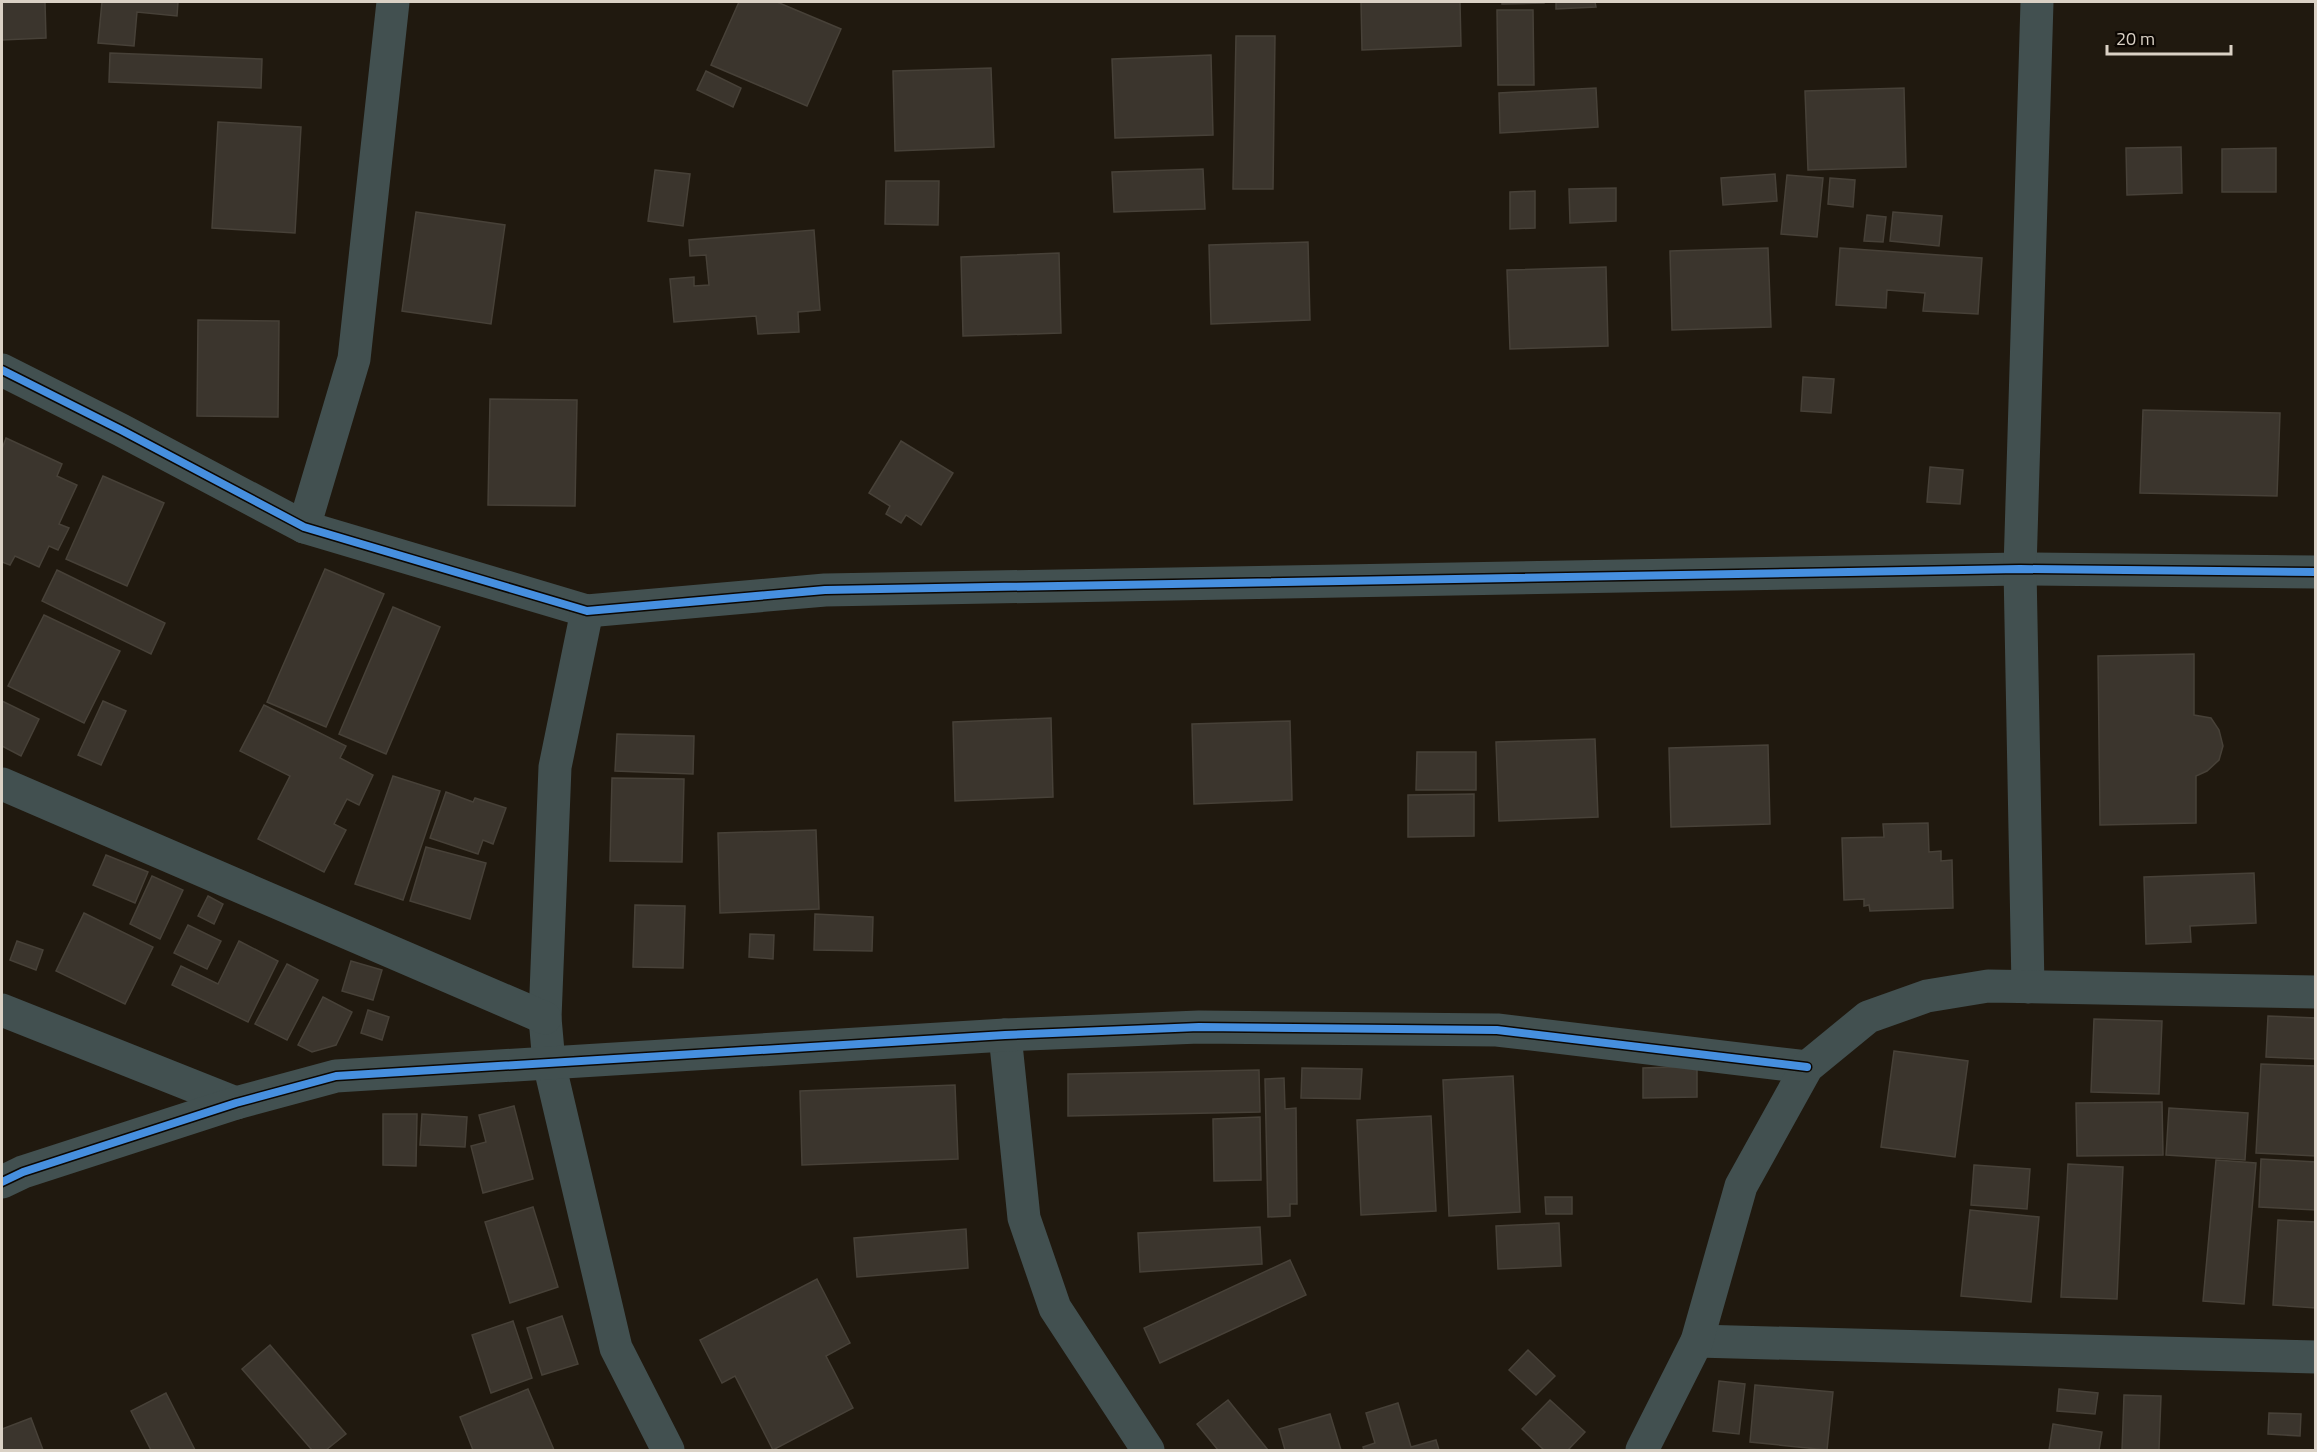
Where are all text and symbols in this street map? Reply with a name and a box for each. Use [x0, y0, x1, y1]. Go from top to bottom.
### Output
scale bar [2107, 18, 2232, 56]
text: 20 m [2116, 25, 2155, 52]

